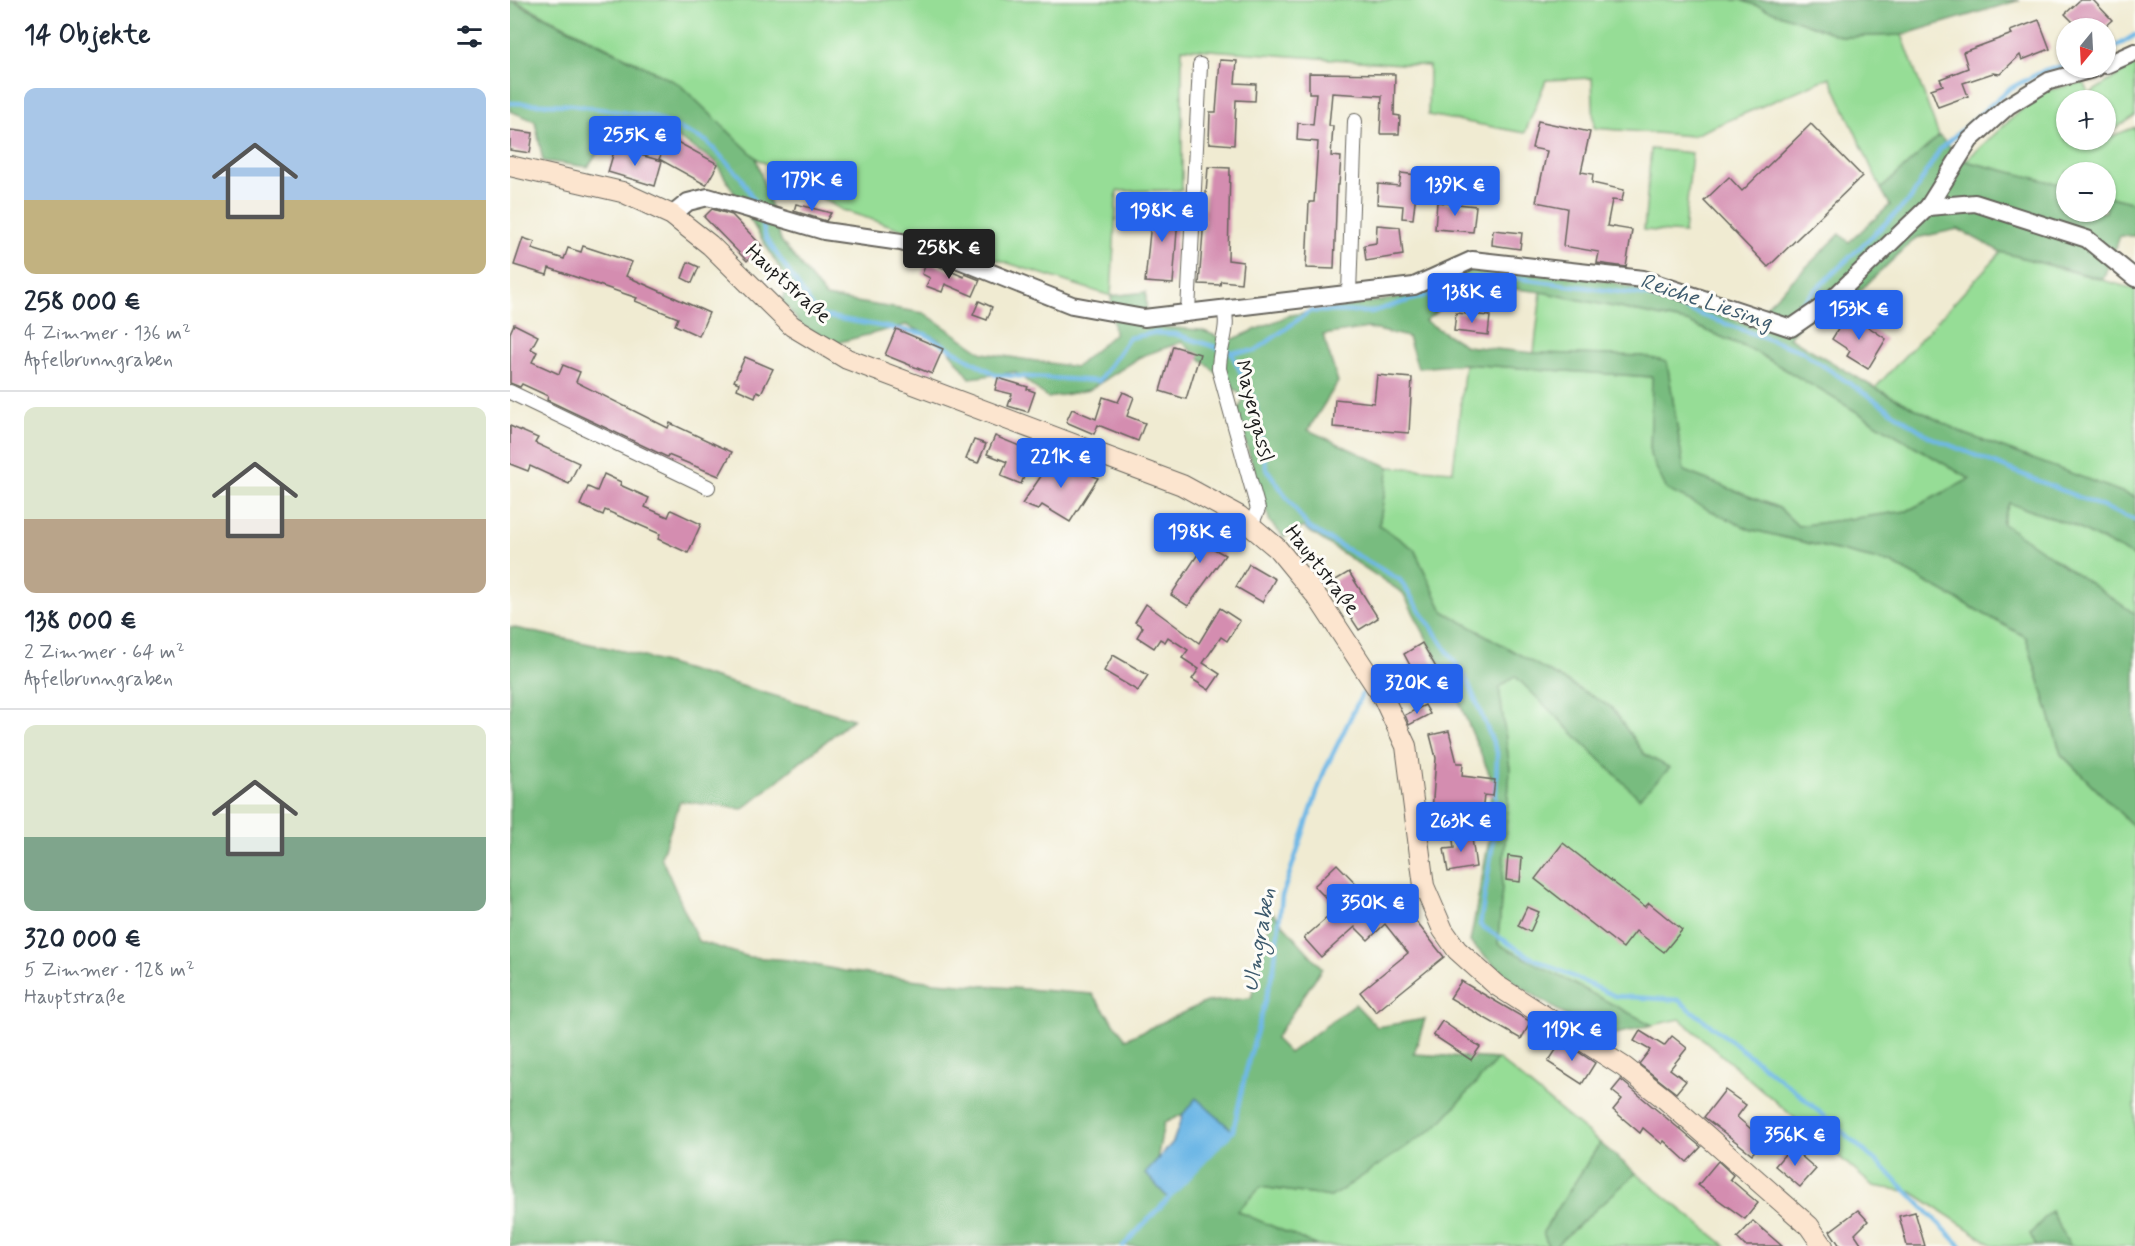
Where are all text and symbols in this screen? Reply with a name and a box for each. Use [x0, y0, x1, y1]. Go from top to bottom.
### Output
north arrow [2056, 18, 2116, 78]
map controls [2056, 18, 2116, 222]
text: 14 Objekte [24, 19, 151, 53]
icon: filters [453, 20, 486, 53]
button: + [2056, 90, 2116, 150]
pin: 255K € [586, 116, 684, 167]
text: 255K € [603, 122, 667, 149]
icon: home [201, 127, 309, 235]
pin: 179K € [763, 161, 861, 212]
button: − [2056, 162, 2116, 222]
pin: 139K € [1406, 166, 1504, 217]
text: 179K € [781, 167, 843, 194]
text: 139K € [1425, 172, 1485, 199]
pin: 198K € [1113, 192, 1211, 243]
text: 198K € [1130, 198, 1194, 225]
pin: 258K € [900, 229, 998, 280]
text: 258K € [917, 235, 981, 262]
street label: Hauptstraße [739, 238, 837, 330]
water label: Reiche Liesing [1636, 268, 1776, 338]
pin: 138K € [1423, 273, 1521, 324]
text: 138K € [1442, 279, 1502, 306]
text: 258 000 € [24, 286, 141, 320]
pin: 153K € [1810, 290, 1908, 341]
text: 153K € [1829, 296, 1889, 323]
text: 4 Zimmer · 136 m² [24, 320, 191, 347]
text: Apfelbrunngraben [24, 347, 173, 374]
street label: Mayergassl [1228, 357, 1280, 465]
pin: 221K € [1012, 438, 1110, 489]
text: 221K € [1031, 444, 1091, 471]
icon: home [201, 446, 309, 554]
pin: 198K € [1151, 513, 1249, 564]
text: 198K € [1168, 519, 1232, 546]
street label: Hauptstraße [1278, 519, 1366, 621]
text: 138 000 € [24, 605, 137, 639]
text: 2 Zimmer · 64 m² [24, 639, 185, 666]
pin: 320K € [1368, 664, 1466, 715]
text: Apfelbrunngraben [24, 666, 173, 693]
text: 320K € [1385, 670, 1449, 697]
icon: home [201, 764, 309, 872]
pin: 263K € [1412, 802, 1510, 853]
text: 263K € [1430, 808, 1492, 835]
pin: 350K € [1324, 884, 1422, 935]
water label: Ulmgraben [1237, 886, 1285, 994]
text: 350K € [1341, 890, 1405, 917]
text: 320 000 € [24, 923, 141, 957]
text: 5 Zimmer · 128 m² [24, 957, 195, 984]
text: Hauptstraße [24, 984, 126, 1011]
pin: 119K € [1523, 1011, 1621, 1062]
text: 119K € [1542, 1017, 1602, 1044]
pin: 356K € [1746, 1116, 1844, 1167]
text: 356K € [1764, 1122, 1826, 1149]

